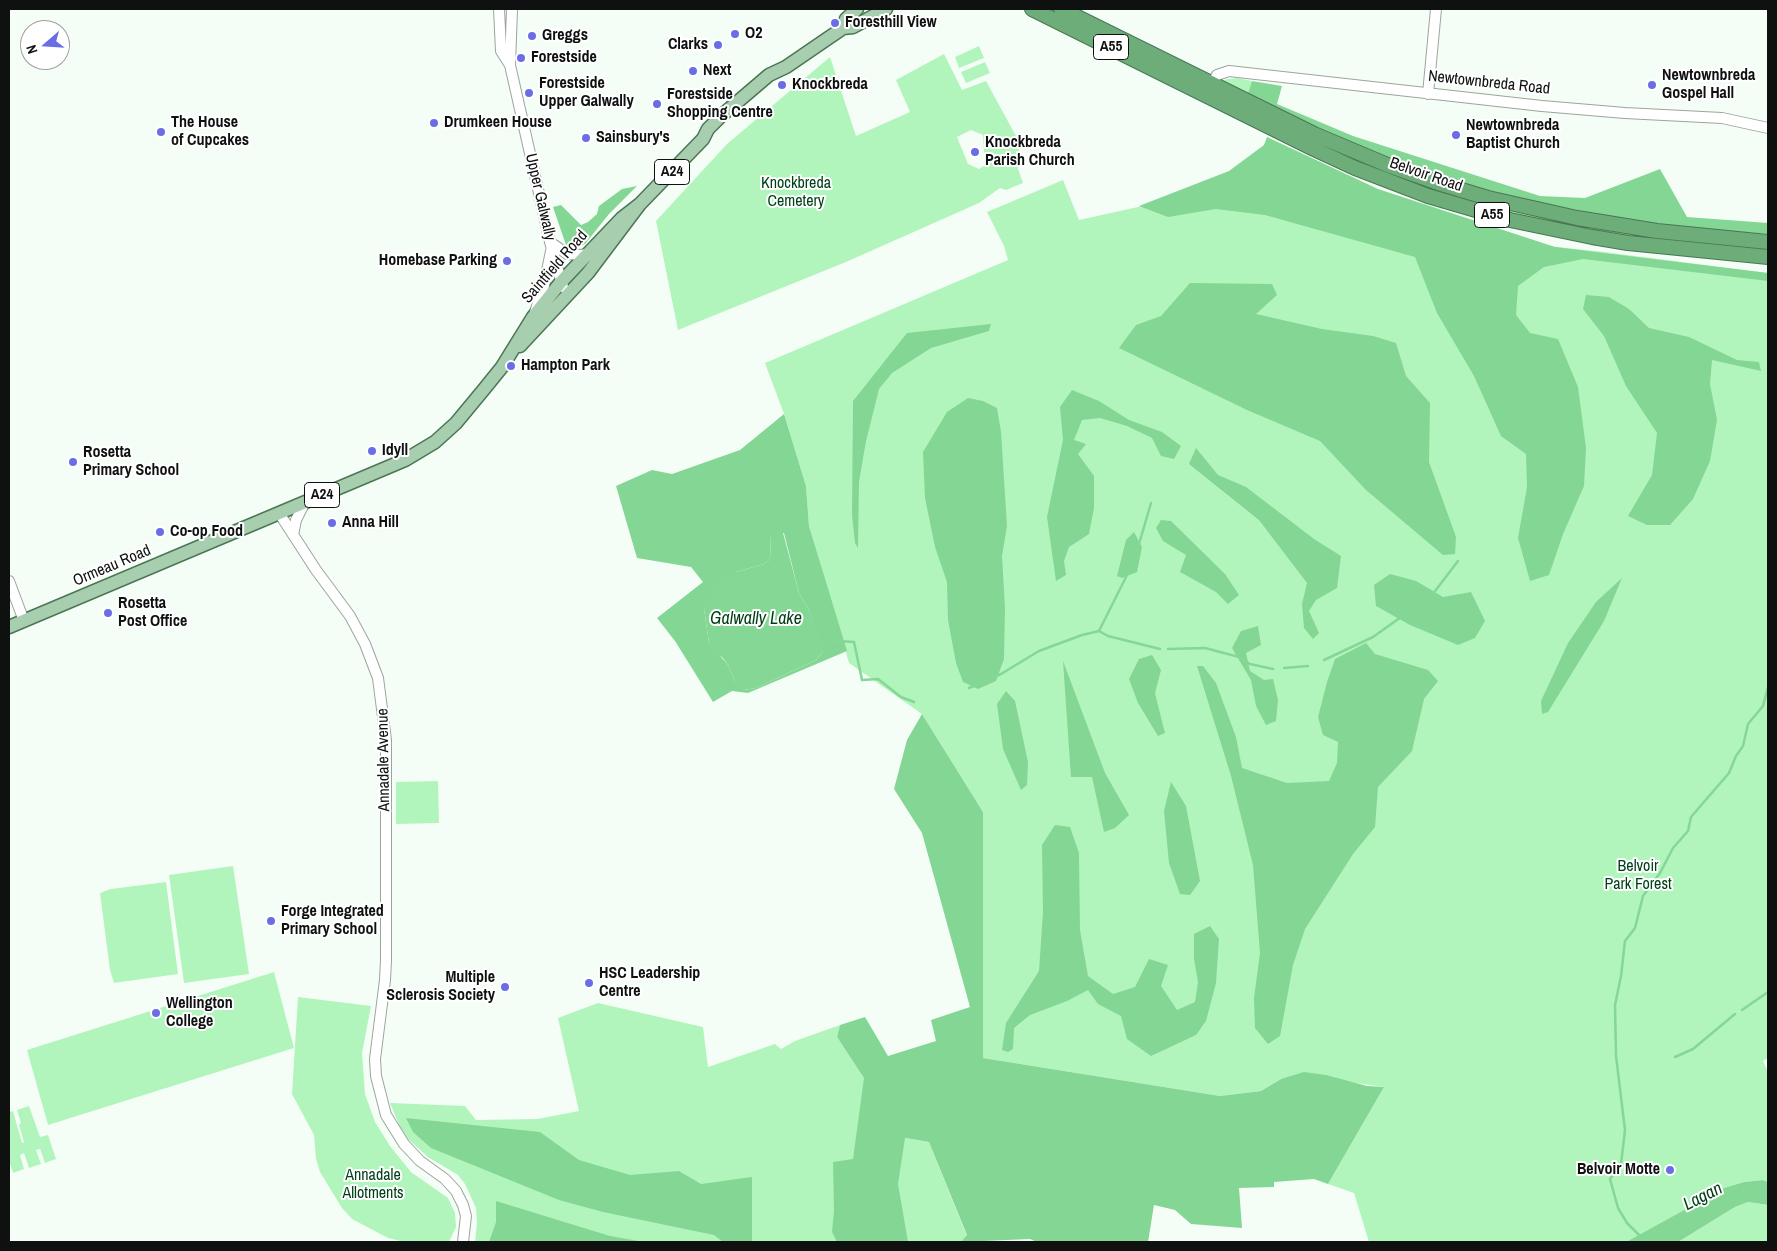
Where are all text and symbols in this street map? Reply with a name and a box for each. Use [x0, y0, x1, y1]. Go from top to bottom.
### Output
place label: Foresthill View [845, 13, 937, 33]
marker: Foresthill View [829, 17, 841, 29]
north arrow [20, 20, 70, 70]
place label: O2 [745, 24, 763, 44]
place label: Greggs [542, 26, 588, 46]
marker: O2 [729, 28, 741, 40]
marker: Greggs [526, 30, 538, 42]
road number: A55 [1094, 34, 1128, 60]
place label: Clarks [668, 35, 708, 55]
marker: Clarks [712, 39, 724, 51]
text: N [22, 43, 42, 56]
place label: Forestside [531, 48, 597, 68]
marker: Forestside [515, 52, 527, 64]
place label: Next [703, 61, 731, 81]
marker: Next [687, 65, 699, 77]
place label: Newtownbreda Gospel Hall [1662, 66, 1755, 104]
street label: Newtownbreda Road [1427, 67, 1551, 99]
place label: Forestside Upper Galwally [539, 74, 634, 112]
place label: Knockbreda [792, 75, 868, 95]
marker: Knockbreda [776, 79, 788, 91]
marker: Newtownbreda Gospel Hall [1646, 79, 1658, 91]
place label: Forestside Shopping Centre [667, 85, 773, 123]
marker: Forestside Upper Galwally [523, 87, 535, 99]
marker: Forestside Shopping Centre [651, 98, 663, 110]
place label: The House of Cupcakes [171, 113, 249, 151]
place label: Drumkeen House [444, 113, 552, 133]
place label: Newtownbreda Baptist Church [1466, 116, 1560, 154]
marker: Drumkeen House [428, 117, 440, 129]
marker: The House of Cupcakes [155, 126, 167, 138]
place label: Sainsbury's [596, 128, 670, 148]
marker: Newtownbreda Baptist Church [1450, 129, 1462, 141]
marker: Sainsbury's [580, 132, 592, 144]
place label: Knockbreda Parish Church [985, 133, 1075, 171]
marker: Knockbreda Parish Church [969, 146, 981, 158]
street label: Upper Galwally [521, 152, 559, 242]
street label: Belvoir Road [1387, 154, 1465, 196]
road number: A24 [654, 160, 690, 184]
park label: Knockbreda Cemetery [761, 174, 831, 212]
road number: A55 [1474, 202, 1510, 228]
street label: Saintfield Road [518, 227, 592, 307]
place label: Homebase Parking [379, 251, 497, 271]
marker: Homebase Parking [501, 255, 513, 267]
place label: Hampton Park [521, 356, 610, 376]
marker: Hampton Park [505, 360, 517, 372]
place label: Idyll [382, 441, 408, 461]
place label: Rosetta Primary School [83, 443, 179, 481]
marker: Idyll [366, 445, 378, 457]
marker: Rosetta Primary School [67, 456, 79, 468]
road number: A24 [304, 482, 340, 508]
place label: Anna Hill [342, 513, 399, 533]
marker: Anna Hill [326, 517, 338, 529]
place label: Co-op Food [170, 522, 243, 542]
marker: Co-op Food [154, 526, 166, 538]
street label: Ormeau Road [70, 541, 154, 591]
place label: Rosetta Post Office [118, 594, 187, 632]
marker: Rosetta Post Office [102, 607, 114, 619]
water label: Galwally Lake [710, 608, 802, 630]
street label: Annadale Avenue [373, 708, 395, 812]
park label: Belvoir Park Forest [1604, 857, 1672, 895]
place label: Forge Integrated Primary School [281, 902, 384, 940]
marker: Forge Integrated Primary School [265, 915, 277, 927]
place label: HSC Leadership Centre [599, 964, 700, 1002]
place label: Multiple Sclerosis Society [386, 968, 495, 1006]
marker: HSC Leadership Centre [583, 977, 595, 989]
marker: Multiple Sclerosis Society [499, 981, 511, 993]
place label: Wellington College [166, 994, 233, 1032]
marker: Wellington College [150, 1007, 162, 1019]
place label: Belvoir Motte [1577, 1160, 1660, 1180]
marker: Belvoir Motte [1664, 1164, 1676, 1176]
park label: Annadale Allotments [342, 1166, 404, 1204]
water label: Lagan [1680, 1178, 1726, 1216]

